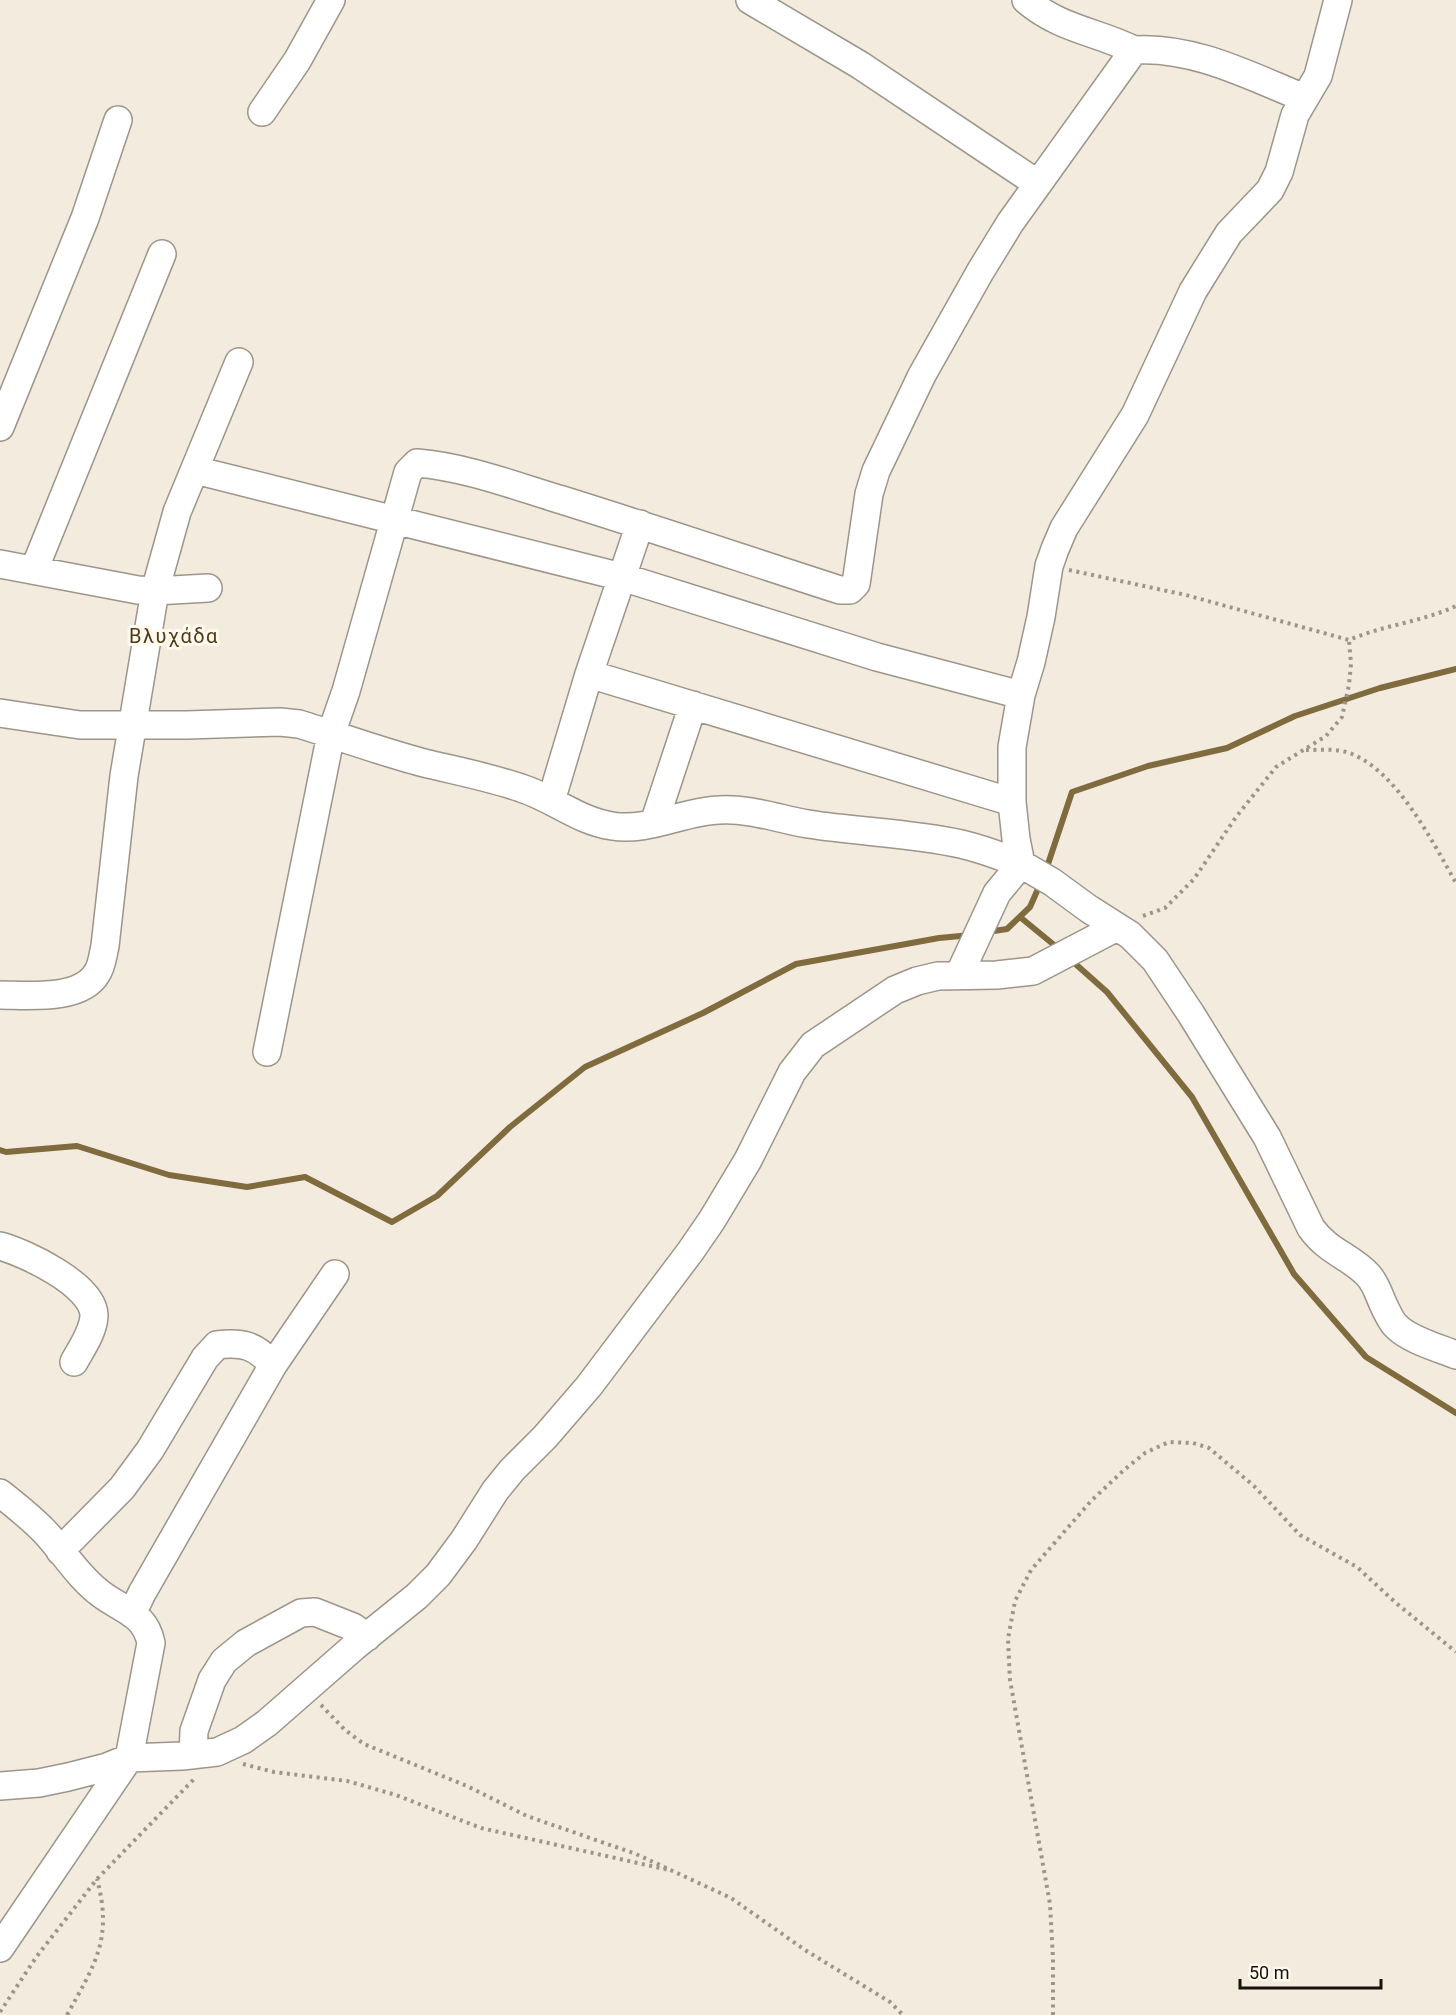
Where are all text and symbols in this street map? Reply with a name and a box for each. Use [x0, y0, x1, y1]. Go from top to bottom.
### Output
district label: Βλυχάδα [129, 624, 219, 648]
scale bar [1240, 1952, 1381, 1990]
text: 50 m [1249, 1962, 1289, 1983]

